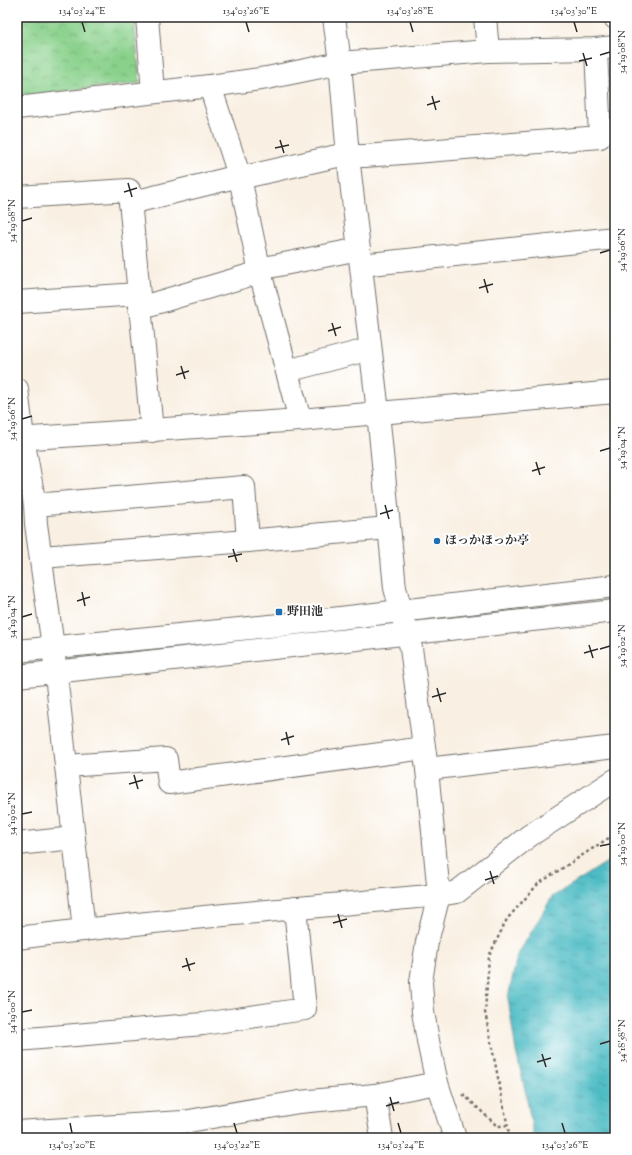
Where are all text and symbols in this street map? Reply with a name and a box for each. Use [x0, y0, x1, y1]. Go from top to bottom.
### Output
text: 134°03'24"E [59, 4, 105, 19]
text: 134°03'26"E [223, 4, 269, 19]
text: 134°03'28"E [387, 4, 433, 19]
text: 134°03'30"E [551, 4, 597, 19]
text: 34°19'08"N [615, 30, 630, 74]
text: 34°19'08"N [5, 199, 20, 243]
text: 34°19'06"N [615, 228, 630, 272]
text: 34°19'06"N [5, 397, 20, 441]
text: 34°19'04"N [615, 426, 630, 470]
place label: ほっかほっか亭 [445, 532, 529, 550]
marker: ほっかほっか亭 [432, 536, 442, 546]
text: 34°19'04"N [5, 595, 20, 639]
place label: 野田池 [287, 603, 323, 621]
marker: 野田池 [274, 607, 284, 617]
text: 34°19'02"N [615, 624, 630, 668]
text: 34°19'02"N [5, 792, 20, 836]
text: 34°19'00"N [615, 822, 630, 866]
text: 34°19'00"N [5, 990, 20, 1034]
text: 34°18'58"N [615, 1019, 630, 1063]
text: 134°03'20"E [49, 1138, 95, 1153]
text: 134°03'22"E [214, 1138, 260, 1153]
text: 134°03'24"E [378, 1138, 424, 1153]
text: 134°03'26"E [542, 1138, 588, 1153]

